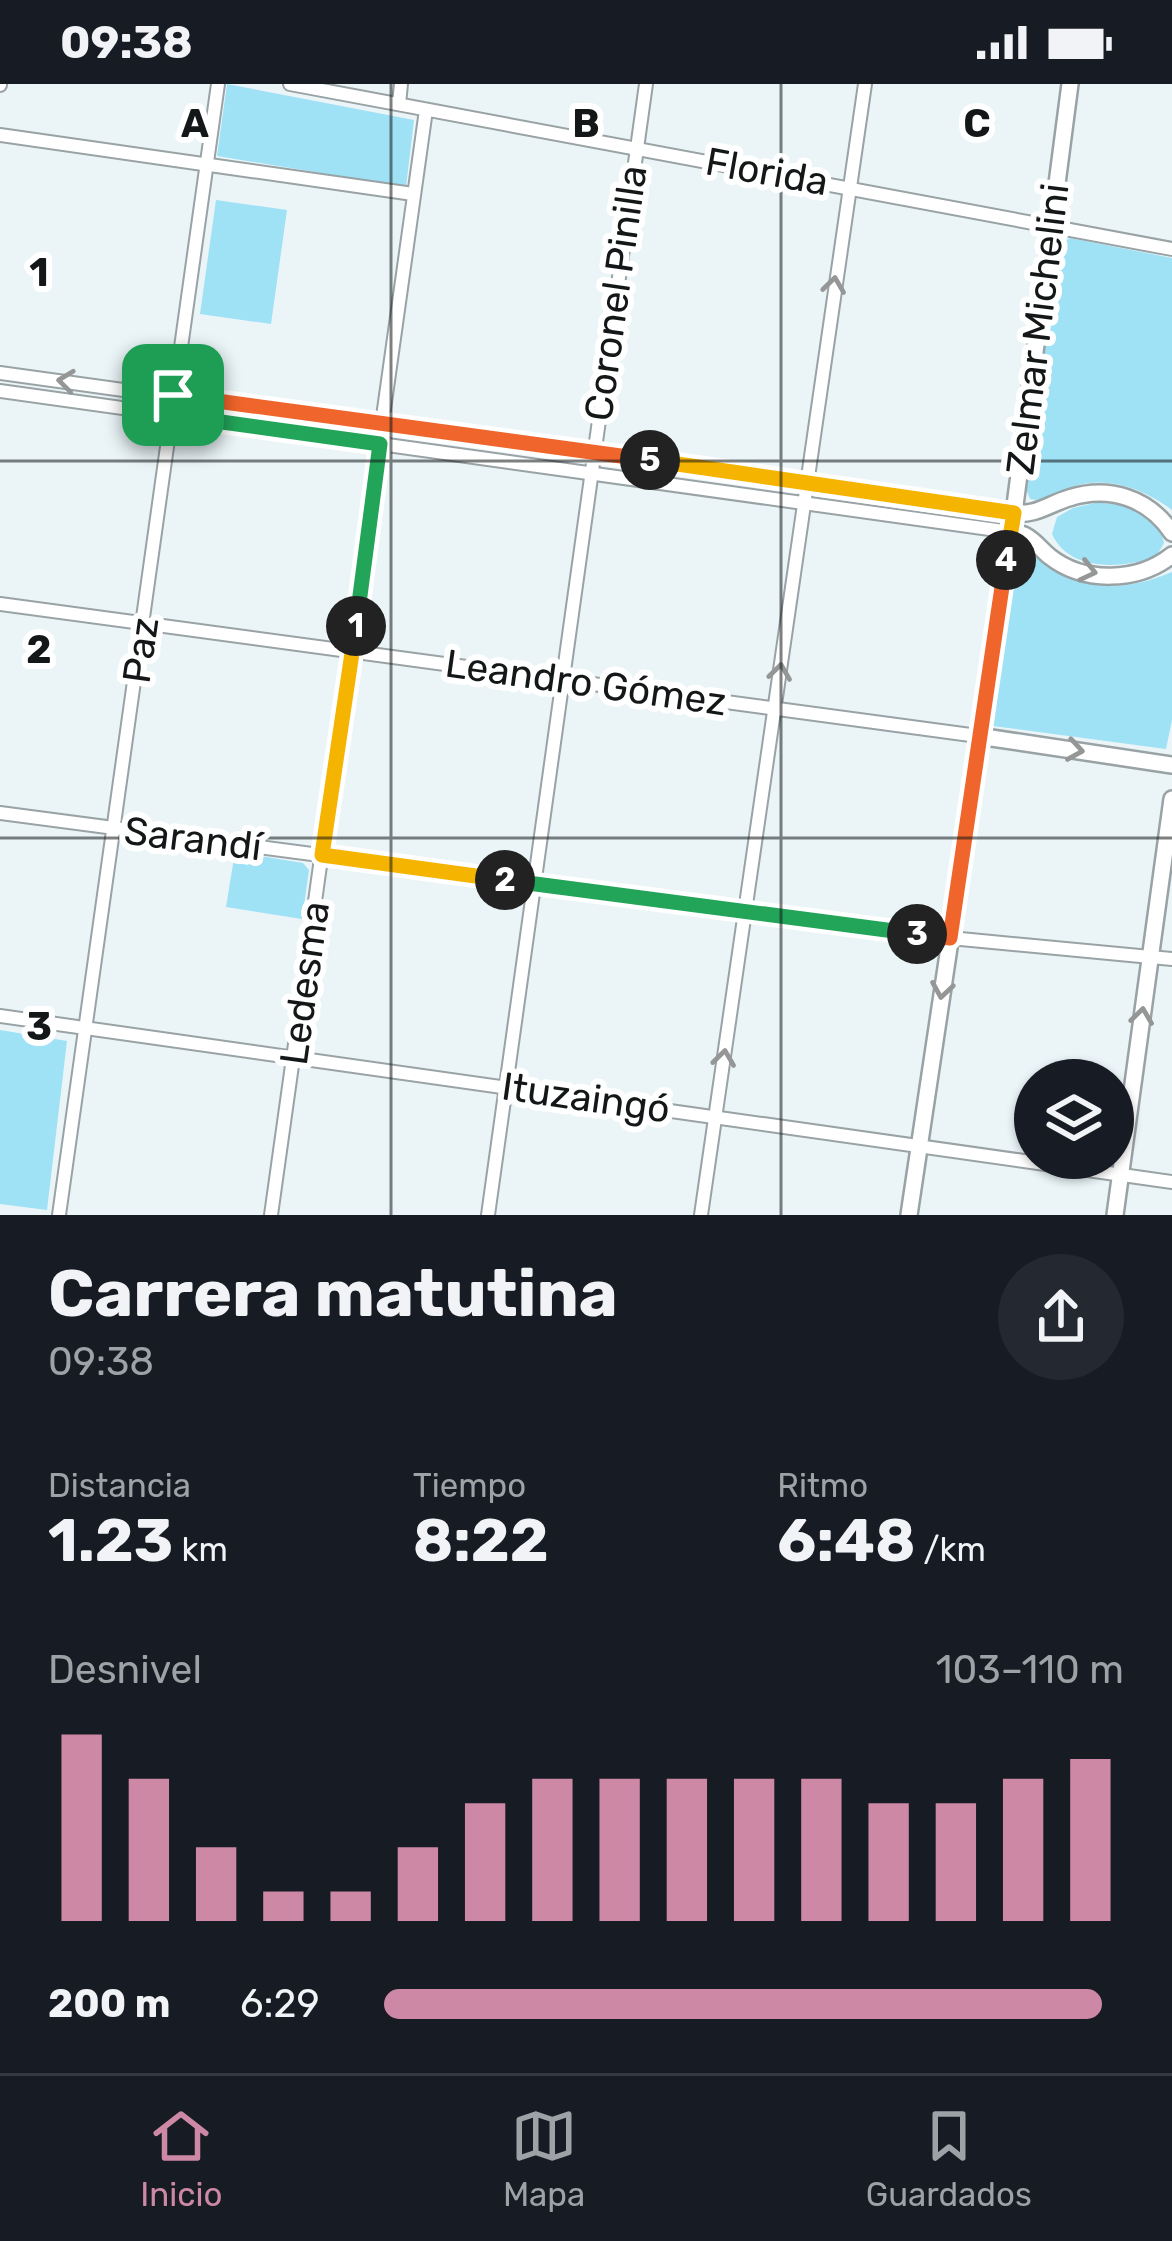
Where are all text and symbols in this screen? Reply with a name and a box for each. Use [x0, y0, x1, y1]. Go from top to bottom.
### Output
text: 09:38 [60, 16, 193, 69]
text: A [181, 101, 209, 147]
text: B [572, 101, 600, 147]
text: C [963, 101, 991, 147]
street label: Florida [702, 139, 832, 205]
street label: Coronel Pinilla [575, 162, 657, 424]
street label: Zelmar Michelini [997, 181, 1079, 477]
text: 1 [29, 250, 49, 296]
one-way arrow [820, 276, 846, 295]
pin [122, 344, 224, 446]
icon: arrive [140, 362, 206, 428]
one-way arrow [56, 369, 76, 395]
pin: 5 [620, 430, 680, 490]
text: 5 [639, 440, 661, 479]
pin: 4 [976, 530, 1036, 590]
text: 4 [995, 540, 1017, 579]
one-way arrow [1077, 558, 1098, 583]
pin: 1 [326, 596, 386, 656]
text: 1 [348, 606, 364, 645]
street label: Paz [114, 614, 168, 686]
text: 2 [26, 627, 52, 673]
street label: Leandro Gómez [442, 640, 729, 725]
one-way arrow [766, 662, 792, 681]
one-way arrow [1065, 736, 1085, 762]
street label: Sarandí [122, 808, 266, 870]
pin: 2 [475, 850, 535, 910]
text: 2 [494, 860, 516, 899]
street label: Ledesma [271, 898, 339, 1068]
pin: 3 [887, 904, 947, 964]
text: 3 [906, 914, 928, 953]
one-way arrow [930, 980, 956, 1000]
text: 3 [26, 1004, 52, 1050]
one-way arrow [1128, 1006, 1154, 1026]
one-way arrow [710, 1048, 736, 1067]
map controls [1014, 1059, 1134, 1179]
button: layers [1014, 1059, 1134, 1179]
street label: Ituzaingó [499, 1063, 673, 1133]
text: Carrera matutina [48, 1254, 618, 1333]
button: share [998, 1254, 1124, 1380]
text: 09:38 [48, 1339, 154, 1385]
text: Distancia [48, 1466, 191, 1505]
text: Tiempo [413, 1466, 526, 1505]
text: Ritmo [777, 1466, 868, 1505]
text: 1.23 [48, 1505, 173, 1576]
text: 8:22 [413, 1505, 549, 1576]
text: 6:48 [777, 1505, 916, 1576]
text: km [173, 1530, 228, 1569]
text: /km [916, 1530, 986, 1569]
text: Desnivel [48, 1647, 202, 1693]
text: 103–110 m [936, 1647, 1124, 1693]
text: 200 m [48, 1981, 170, 2027]
text: 6:29 [240, 1981, 320, 2027]
tab: Inicio [140, 2103, 222, 2214]
tab: Mapa [503, 2103, 585, 2214]
tab: Guardados [866, 2103, 1032, 2214]

